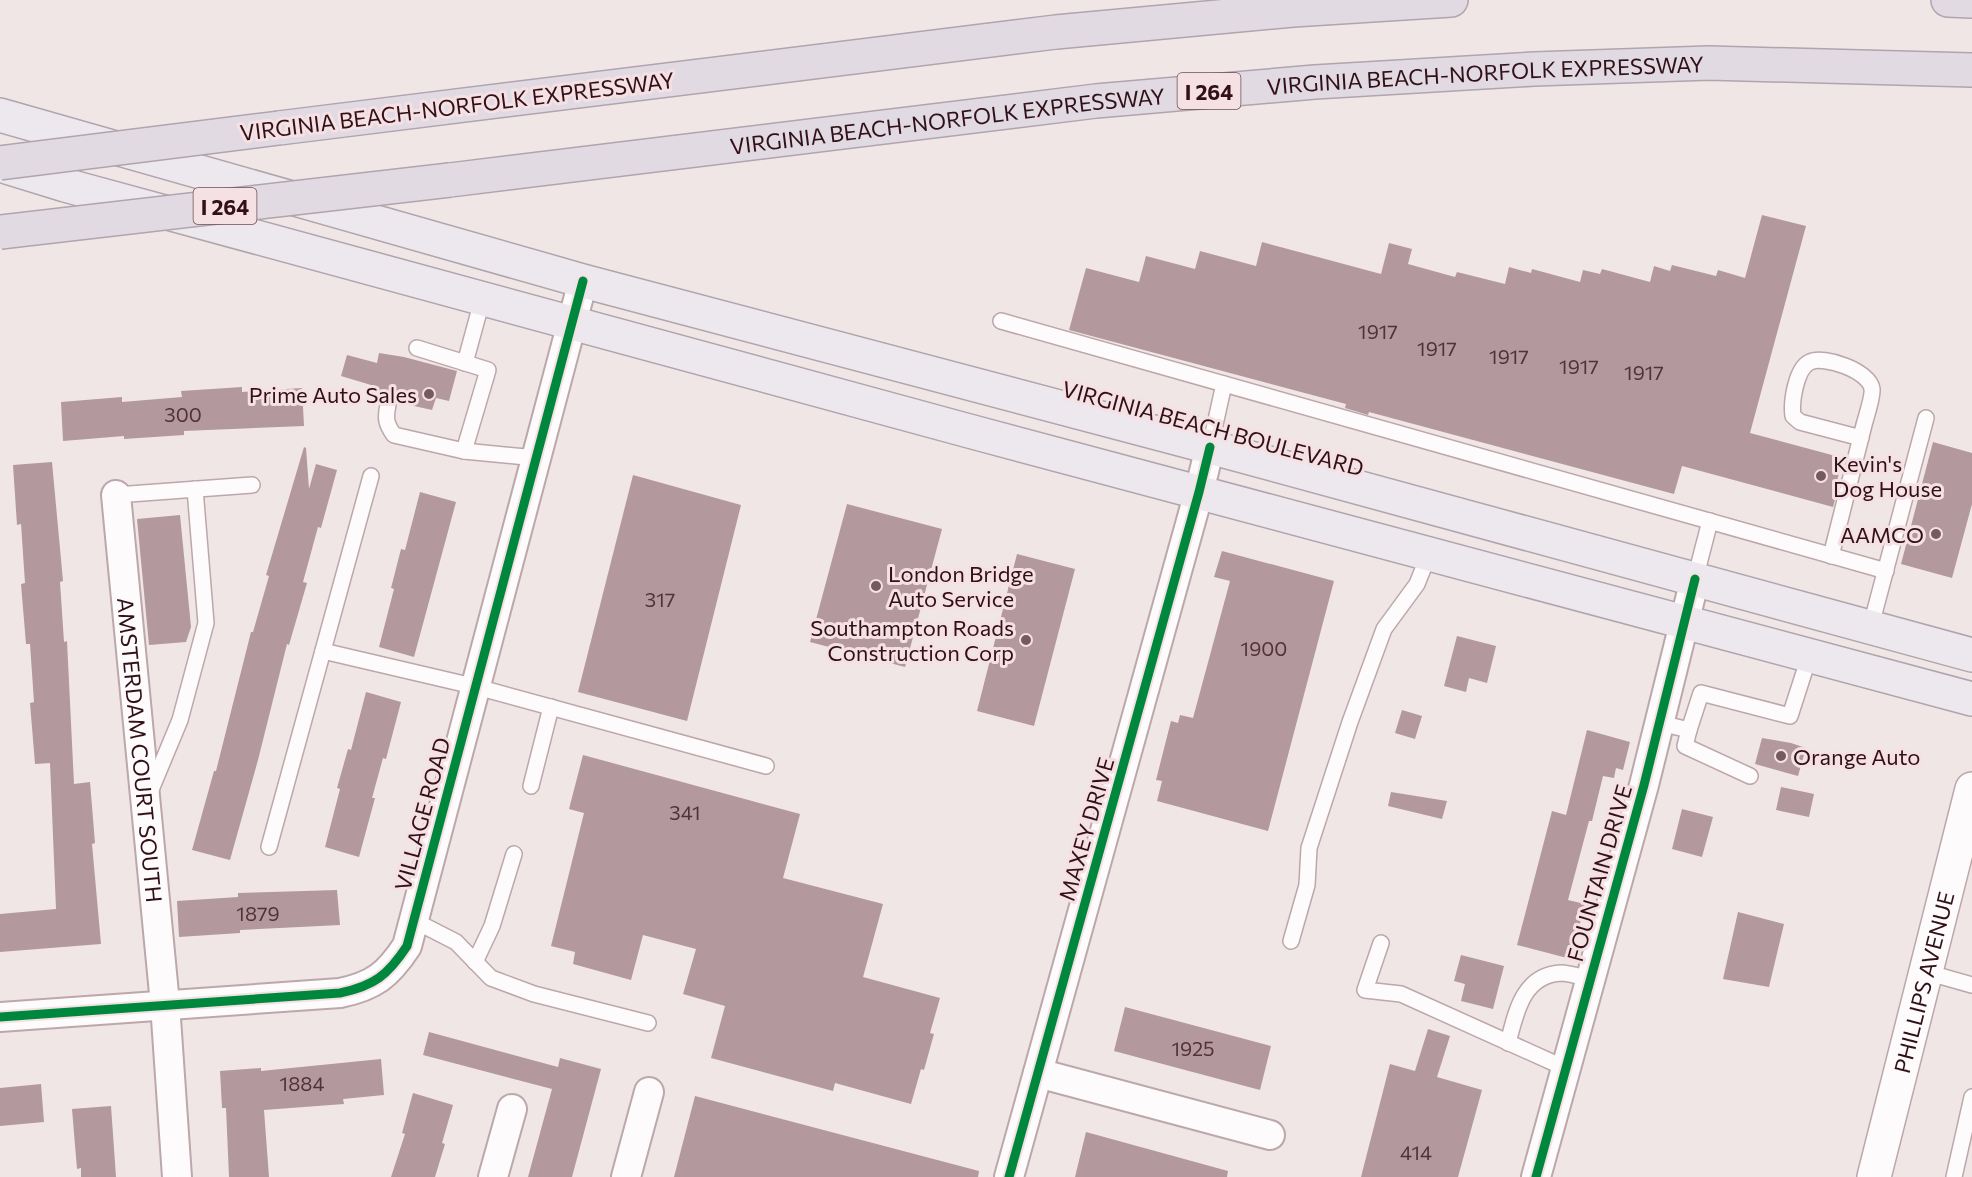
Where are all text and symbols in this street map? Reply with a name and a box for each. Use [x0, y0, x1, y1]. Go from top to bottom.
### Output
street label: VIRGINIA BEACH-NORFOLK EXPRESSWAY [1265, 50, 1704, 100]
street label: VIRGINIA BEACH-NORFOLK EXPRESSWAY [238, 66, 676, 146]
road number: I 264 [1178, 73, 1240, 109]
street label: VIRGINIA BEACH-NORFOLK EXPRESSWAY [728, 82, 1166, 159]
road number: I 264 [194, 188, 256, 224]
house number: 1917 [1358, 319, 1398, 343]
house number: 1917 [1417, 336, 1457, 360]
house number: 1917 [1489, 344, 1529, 368]
house number: 1917 [1559, 354, 1599, 378]
house number: 1917 [1624, 360, 1664, 384]
street label: VIRGINIA BEACH BOULEVARD [1059, 375, 1367, 481]
place label: Prime Auto Sales [249, 381, 417, 408]
marker: Prime Auto Sales [422, 387, 436, 401]
house number: 300 [164, 402, 202, 426]
place label: Kevin's Dog House [1833, 450, 1942, 502]
marker: Kevin's Dog House [1814, 469, 1828, 483]
place label: AAMCO [1840, 521, 1924, 548]
marker: AAMCO [1929, 527, 1943, 541]
place label: London Bridge Auto Service [888, 560, 1034, 612]
marker: London Bridge Auto Service [869, 579, 883, 593]
house number: 317 [645, 587, 675, 611]
street label: AMSTERDAM COURT SOUTH [112, 596, 169, 904]
place label: Southampton Roads Construction Corp [810, 614, 1014, 666]
marker: Southampton Roads Construction Corp [1019, 633, 1033, 647]
house number: 1900 [1241, 636, 1287, 660]
street label: VILLAGE ROAD [389, 734, 455, 894]
place label: Orange Auto [1793, 743, 1920, 770]
marker: Orange Auto [1774, 749, 1788, 763]
street label: MAXEY DRIVE [1053, 754, 1119, 904]
street label: FOUNTAIN DRIVE [1561, 781, 1637, 965]
house number: 341 [669, 800, 701, 824]
street label: PHILLIPS AVENUE [1887, 889, 1959, 1076]
house number: 1879 [236, 901, 280, 925]
house number: 1925 [1171, 1036, 1215, 1060]
house number: 1884 [280, 1071, 324, 1095]
house number: 414 [1400, 1140, 1432, 1164]

